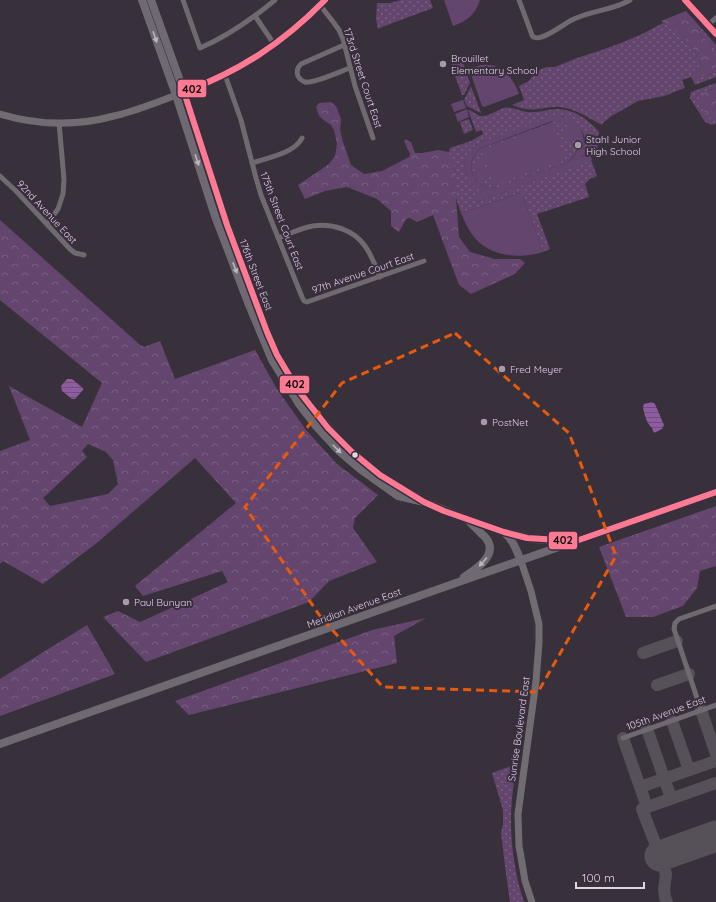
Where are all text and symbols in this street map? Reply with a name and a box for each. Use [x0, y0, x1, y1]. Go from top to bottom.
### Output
street label: 173rd Street Court East [341, 26, 386, 130]
one-way arrow [153, 31, 159, 43]
place label: Brouillet Elementary School [451, 52, 538, 77]
marker: Brouillet Elementary School [438, 59, 448, 69]
line badge: 402 [177, 79, 207, 98]
text: 402 [182, 82, 202, 96]
place label: Stahl Junior High School [586, 133, 641, 158]
marker: Stahl Junior High School [573, 140, 583, 150]
one-way arrow [194, 154, 200, 166]
street label: 175th Street Court East [257, 170, 307, 273]
street label: 92nd Avenue East [14, 177, 80, 247]
street label: 176th Street East [236, 237, 276, 313]
street label: 97th Avenue Court East [310, 249, 416, 297]
one-way arrow [232, 262, 238, 274]
place label: Fred Meyer [510, 363, 563, 376]
marker: Fred Meyer [497, 364, 507, 374]
line badge: 402 [279, 375, 310, 394]
text: 402 [285, 377, 305, 391]
place label: PostNet [492, 416, 529, 429]
marker: PostNet [479, 417, 489, 427]
one-way arrow [332, 444, 342, 454]
unlabelled marker [350, 450, 360, 460]
line badge: 402 [548, 531, 578, 550]
text: 402 [553, 533, 573, 547]
one-way arrow [478, 556, 487, 567]
street label: Meridian Avenue East [305, 585, 404, 631]
place label: Paul Bunyan [134, 596, 192, 609]
marker: Paul Bunyan [121, 597, 131, 607]
street label: Sunrise Boulevard East [505, 675, 533, 782]
street label: 105th Avenue East [624, 692, 708, 733]
scale bar [576, 864, 644, 890]
text: 100 m [582, 870, 615, 885]

